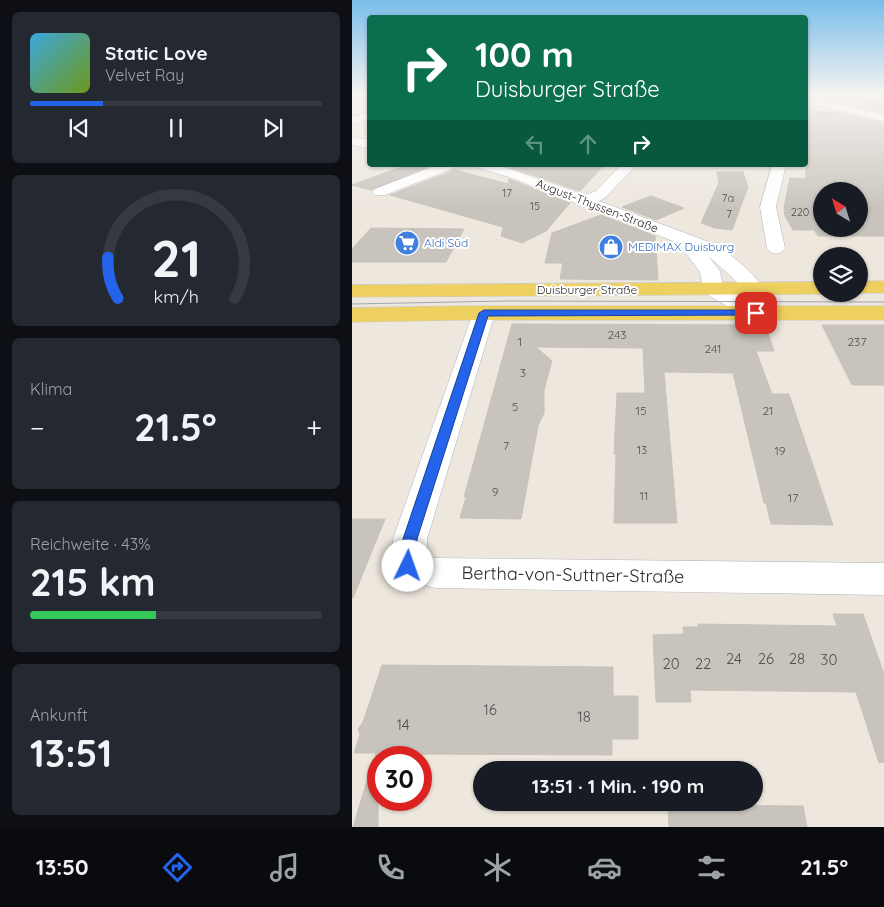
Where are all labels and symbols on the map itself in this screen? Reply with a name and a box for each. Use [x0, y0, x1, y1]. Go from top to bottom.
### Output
street label: August-Thyssen-Straße [534, 175, 661, 236]
north arrow [813, 182, 868, 238]
house number: 17 [502, 186, 512, 200]
house number: 7a [722, 191, 734, 205]
house number: 15 [530, 199, 540, 213]
house number: 220 [791, 205, 809, 219]
house number: 7 [726, 207, 732, 221]
supermarket icon: Aldi Süd [394, 230, 420, 256]
shop icon: MEDIMAX Duisburg [598, 234, 624, 260]
place label: Aldi Süd [424, 235, 468, 250]
place label: MEDIMAX Duisburg [628, 239, 734, 254]
street label: Duisburger Straße [537, 282, 638, 297]
pin [735, 292, 777, 334]
house number: 243 [607, 327, 627, 342]
house number: 1 [518, 334, 522, 349]
house number: 237 [847, 334, 867, 349]
house number: 241 [704, 341, 722, 356]
house number: 3 [520, 365, 526, 380]
house number: 5 [512, 399, 518, 414]
house number: 15 [636, 403, 646, 418]
house number: 21 [762, 403, 774, 418]
house number: 7 [503, 438, 509, 453]
house number: 13 [637, 442, 647, 457]
house number: 19 [774, 443, 786, 458]
house number: 9 [492, 484, 499, 499]
house number: 11 [640, 488, 648, 503]
house number: 17 [788, 490, 798, 505]
position arrow [381, 539, 433, 591]
street label: Bertha-von-Suttner-Straße [461, 561, 685, 588]
house number: 24 [726, 649, 742, 668]
house number: 26 [758, 649, 774, 668]
house number: 28 [789, 649, 805, 668]
house number: 30 [821, 650, 837, 669]
house number: 20 [662, 654, 680, 673]
house number: 22 [695, 654, 711, 673]
house number: 16 [483, 700, 497, 719]
house number: 18 [577, 707, 591, 726]
house number: 14 [396, 715, 410, 734]
speed limit sign: 30 [367, 746, 432, 811]

